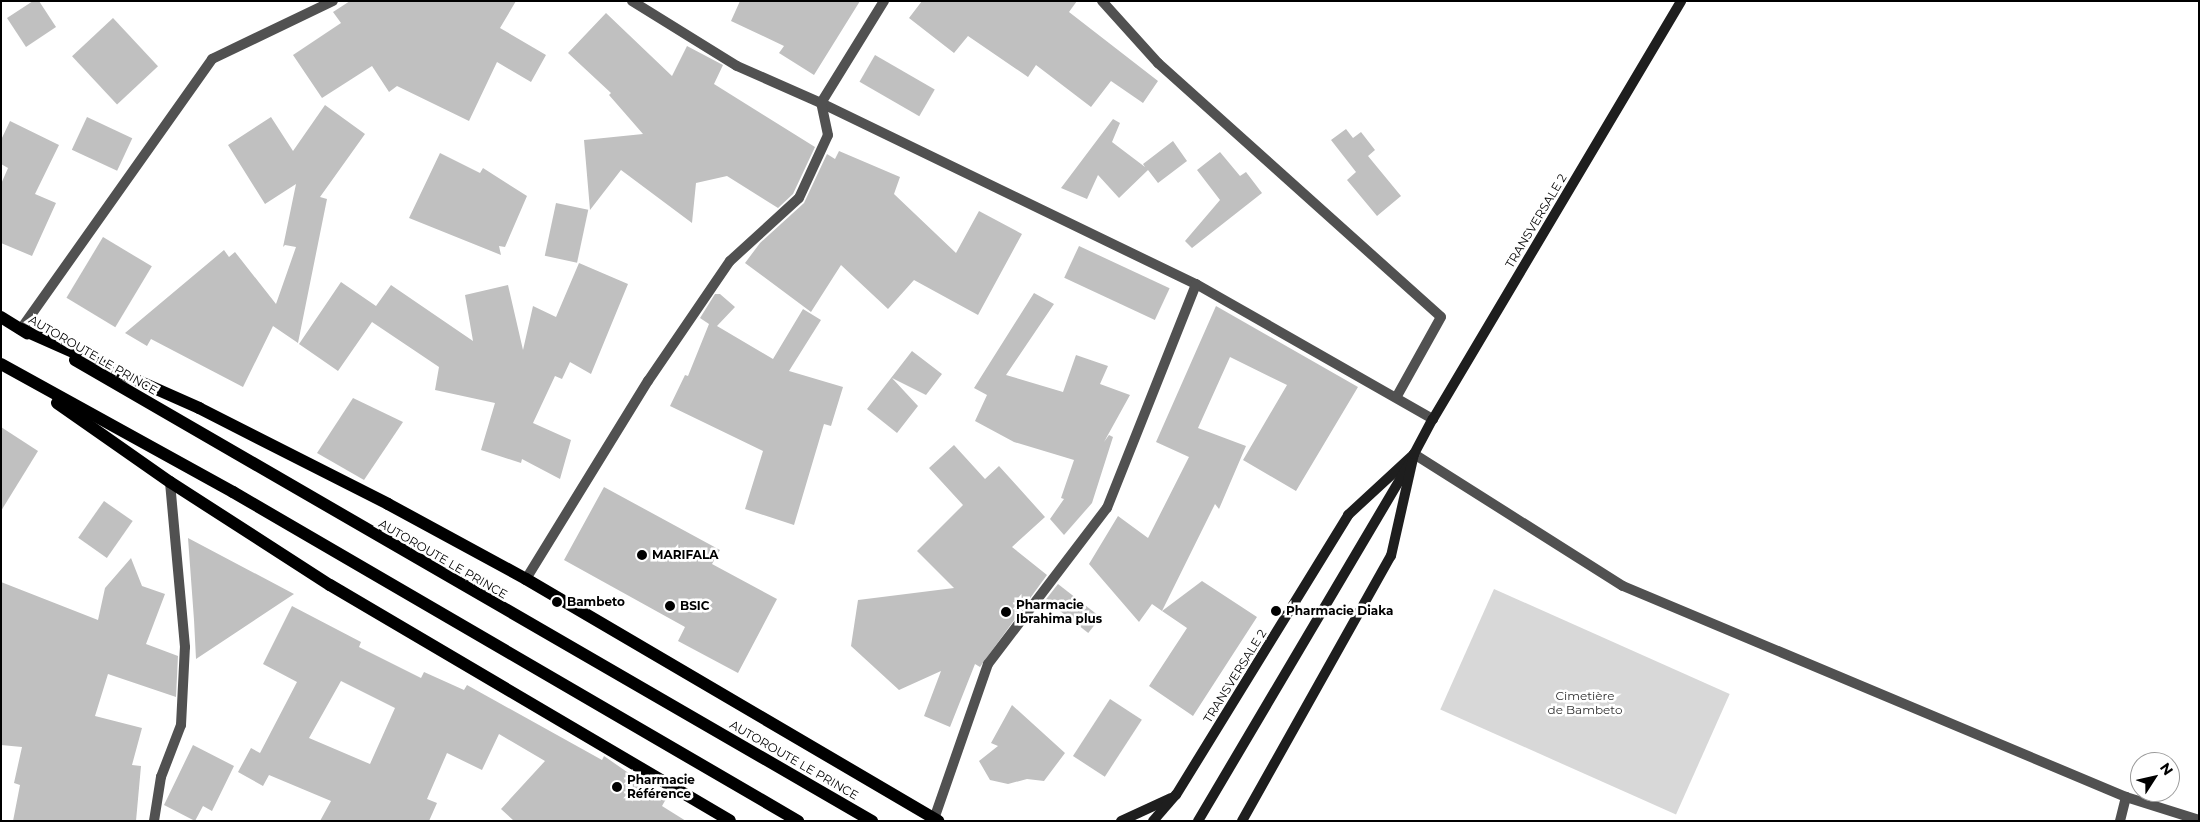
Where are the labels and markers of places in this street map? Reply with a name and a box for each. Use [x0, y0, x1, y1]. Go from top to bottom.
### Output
place label: MARIFALA [652, 548, 718, 562]
marker: MARIFALA [636, 549, 648, 561]
place label: Bambeto [567, 595, 625, 609]
marker: Bambeto [551, 596, 563, 608]
place label: Pharmacie Ibrahima plus [1016, 598, 1102, 626]
place label: BSIC [680, 599, 709, 613]
marker: BSIC [664, 600, 676, 612]
place label: Pharmacie Diaka [1286, 604, 1393, 618]
marker: Pharmacie Diaka [1270, 605, 1282, 617]
marker: Pharmacie Ibrahima plus [1000, 606, 1012, 618]
place label: Pharmacie Référence [627, 773, 695, 801]
marker: Pharmacie Référence [611, 781, 623, 793]

